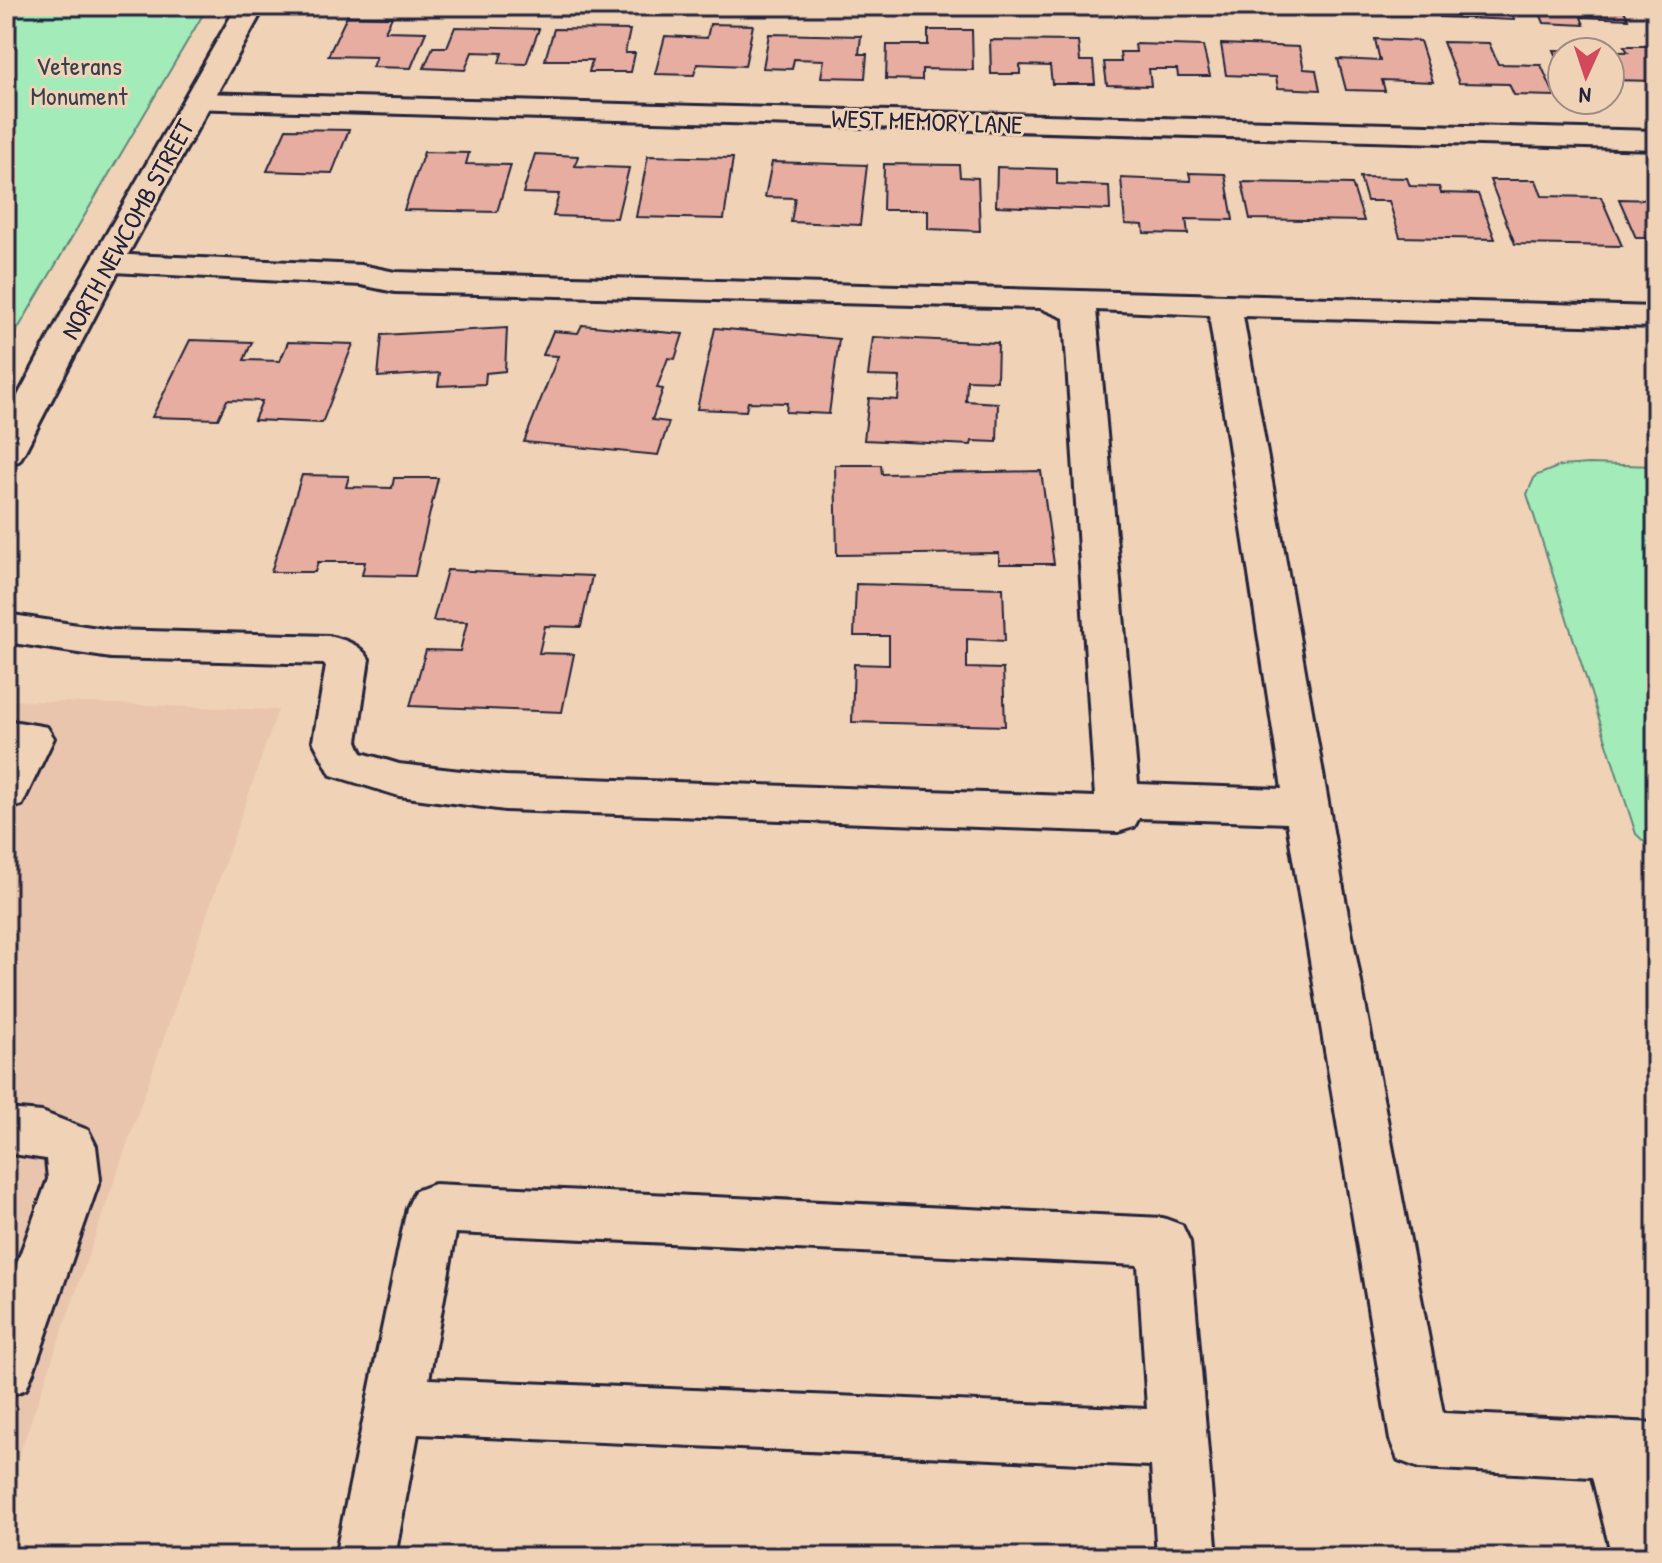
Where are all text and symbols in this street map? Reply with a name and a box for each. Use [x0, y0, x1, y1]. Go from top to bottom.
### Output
north arrow [1546, 36, 1626, 116]
park label: Veterans Monument [31, 48, 128, 113]
text: N [1578, 81, 1592, 111]
street label: WEST MEMORY LANE [831, 100, 1024, 142]
street label: NORTH NEWCOMB STREET [52, 112, 202, 345]

